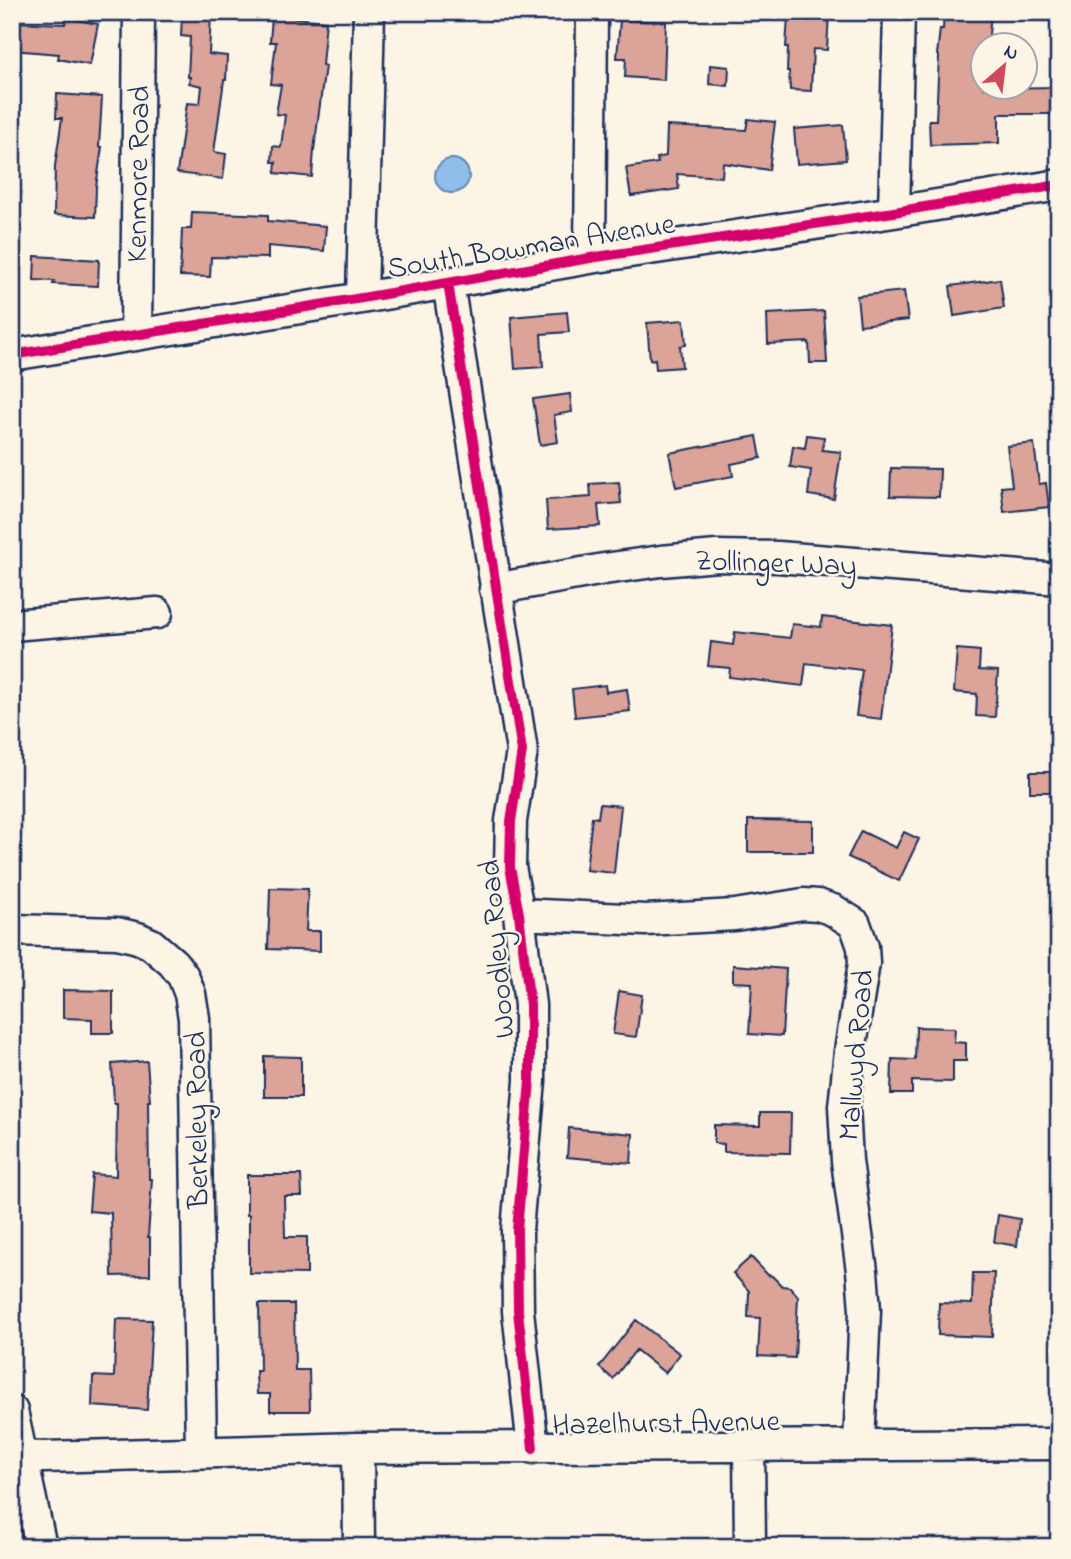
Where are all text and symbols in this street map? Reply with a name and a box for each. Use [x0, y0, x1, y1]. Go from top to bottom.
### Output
north arrow [970, 32, 1040, 102]
text: N [999, 38, 1023, 68]
street label: Kenmore Road [116, 85, 164, 263]
street label: South Bowman Avenue [384, 203, 679, 292]
street label: Zollinger Way [694, 540, 858, 590]
street label: Woodley Road [469, 857, 529, 1040]
street label: Mallwyd Road [829, 968, 887, 1143]
street label: Berkeley Road [175, 1031, 223, 1210]
street label: Hazelhurst Avenue [552, 1401, 781, 1449]

